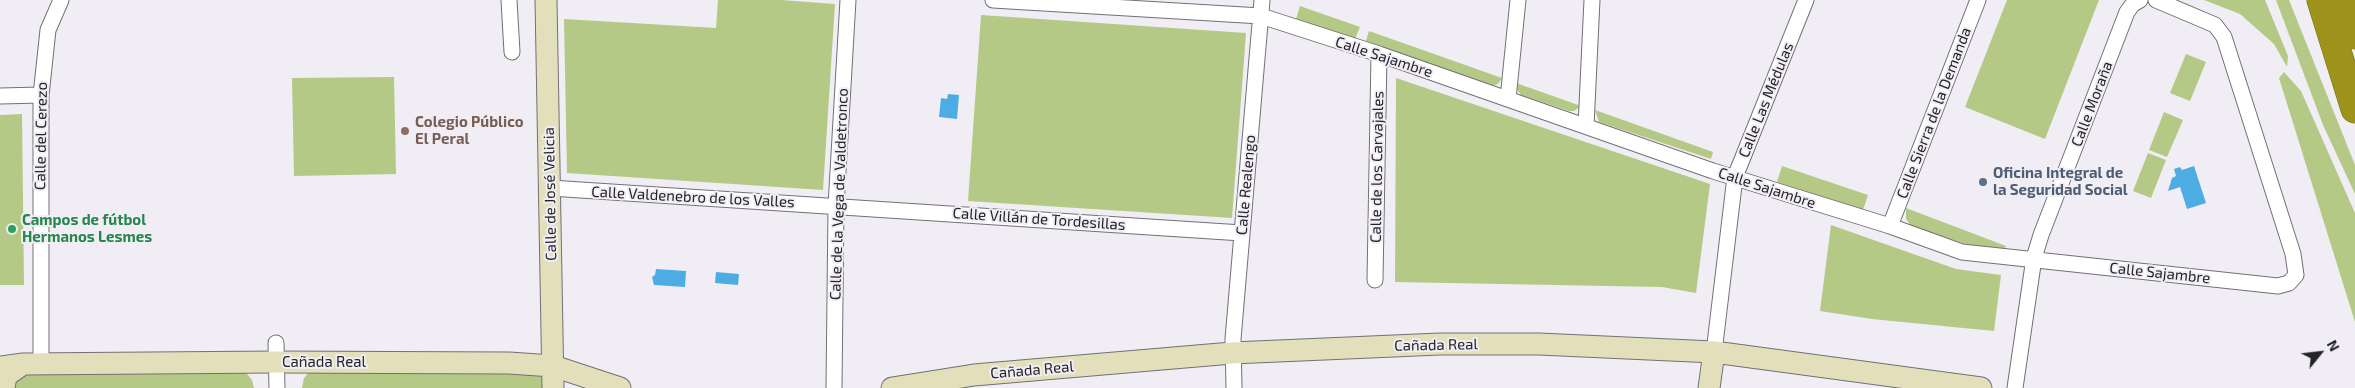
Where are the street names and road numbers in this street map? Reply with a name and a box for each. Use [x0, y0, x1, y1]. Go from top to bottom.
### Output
street label: Calle Sierra de la Demanda [1893, 25, 1975, 201]
street label: Calle Sajambre [1333, 33, 1435, 81]
street label: Calle Las Médulas [1735, 40, 1797, 160]
street label: Calle Moraña [2067, 59, 2117, 149]
street label: Calle del Cerezo [31, 82, 51, 190]
street label: Calle de la Vega de Valdetronco [826, 88, 852, 300]
street label: Calle de los Carvajales [1367, 91, 1387, 243]
street label: Calle de José Velicia [540, 127, 560, 261]
street label: Calle Realengo [1233, 134, 1259, 236]
street label: Calle Sajambre [1716, 164, 1818, 212]
street label: Calle Valdenebro de los Valles [591, 183, 795, 211]
street label: Calle Villán de Tordesillas [952, 204, 1126, 234]
street label: Calle Sajambre [2109, 259, 2211, 287]
street label: Cañada Real [1394, 335, 1478, 355]
street label: Cañada Real [282, 353, 366, 371]
street label: Cañada Real [989, 357, 1075, 383]

